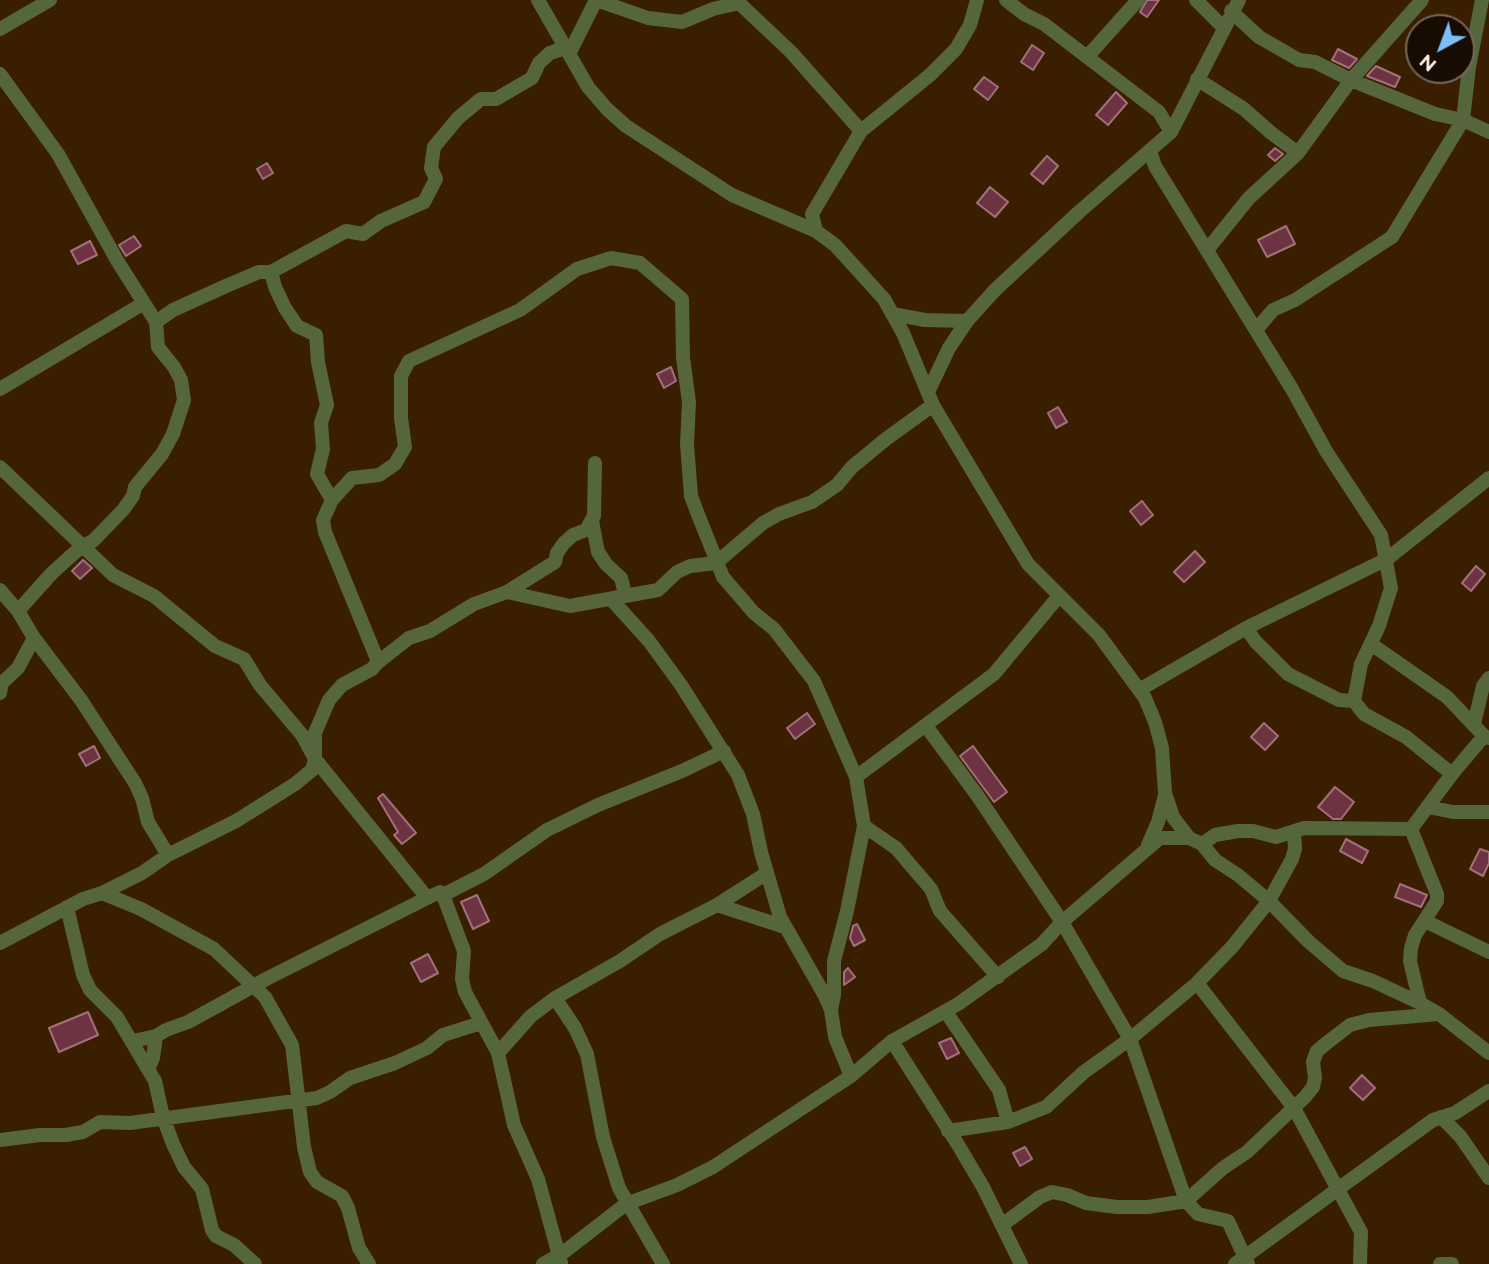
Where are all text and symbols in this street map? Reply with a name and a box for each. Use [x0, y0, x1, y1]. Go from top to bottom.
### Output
north arrow [1405, 14, 1475, 84]
text: N [1415, 50, 1440, 76]

